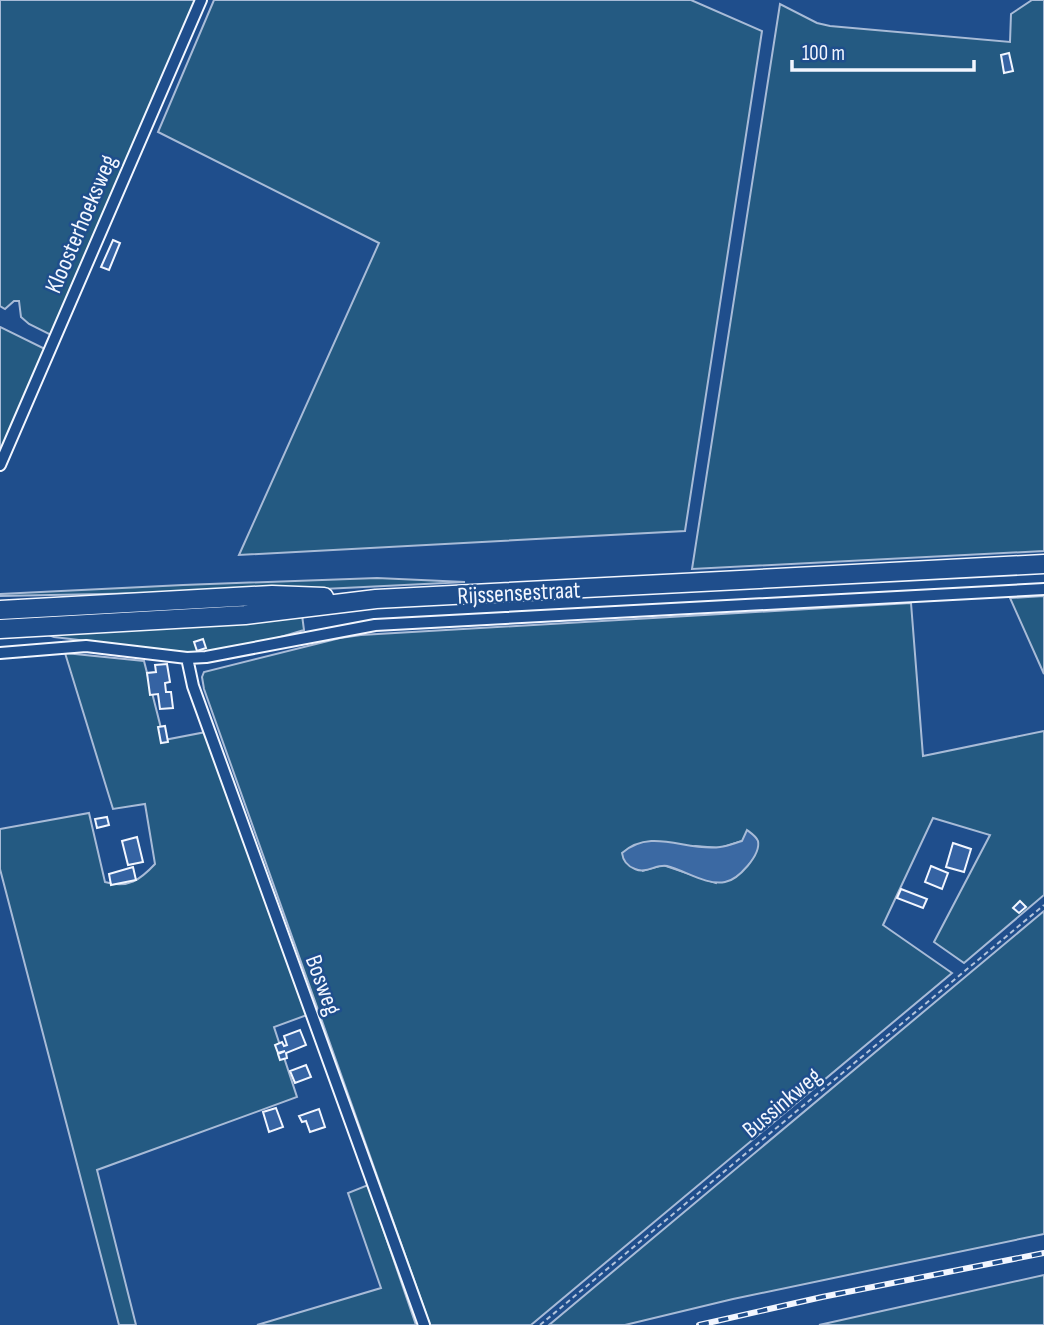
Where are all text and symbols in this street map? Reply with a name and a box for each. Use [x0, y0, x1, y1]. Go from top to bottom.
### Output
scale bar [792, 28, 974, 72]
text: 100 m [802, 41, 845, 66]
street label: Kloosterhoeksweg [39, 150, 123, 298]
street label: Rijssensestraat [457, 575, 581, 611]
street label: Bosweg [299, 951, 347, 1019]
street label: Bussinkweg [737, 1062, 827, 1144]

